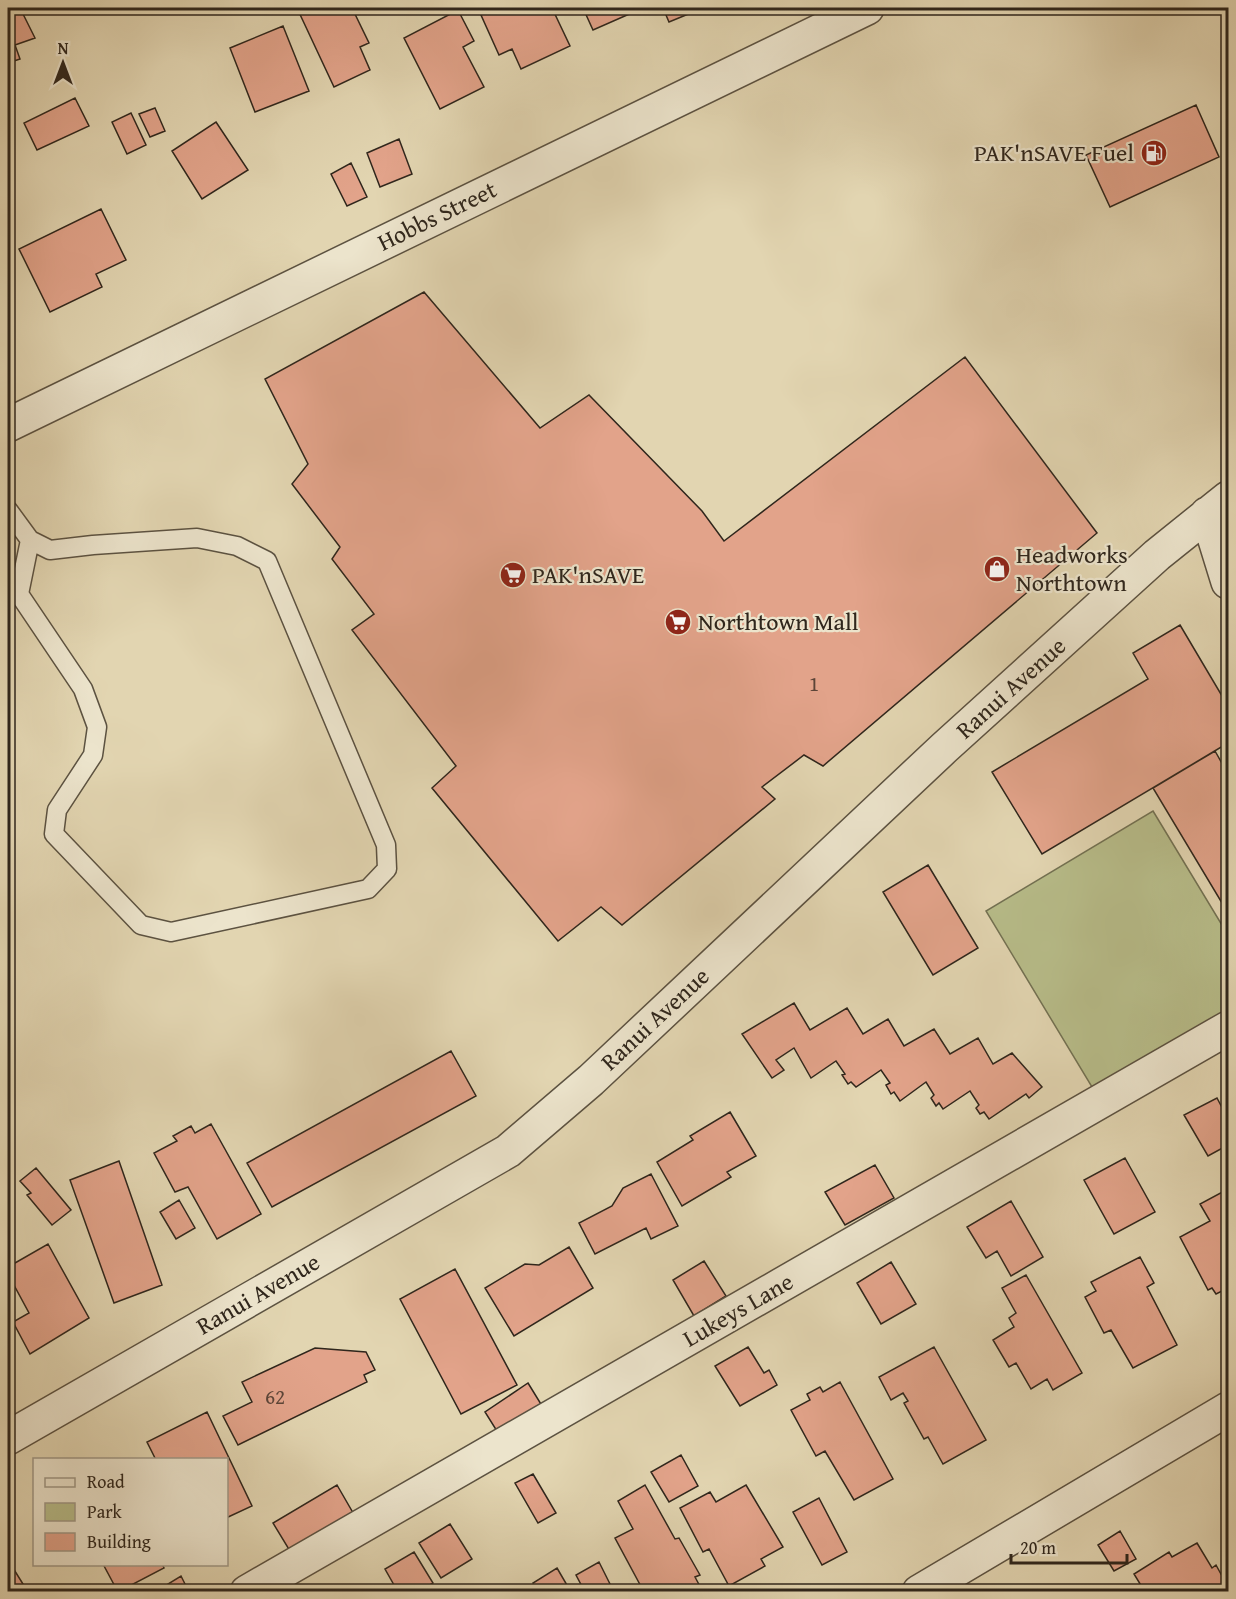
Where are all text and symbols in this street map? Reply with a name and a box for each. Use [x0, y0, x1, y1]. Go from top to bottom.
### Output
north arrow [33, 33, 93, 93]
text: N [58, 36, 69, 60]
place label: PAK'nSAVE Fuel [974, 135, 1134, 170]
fuel station icon: PAK'nSAVE Fuel [1139, 138, 1169, 168]
street label: Hobbs Street [371, 171, 503, 259]
place label: Headworks Northtown [1016, 537, 1128, 600]
shop icon: Headworks Northtown [982, 554, 1012, 584]
place label: PAK'nSAVE [532, 557, 644, 592]
supermarket icon: PAK'nSAVE [498, 560, 528, 590]
place label: Northtown Mall [698, 604, 859, 639]
supermarket icon: Northtown Mall [663, 607, 693, 637]
street label: Ranui Avenue [948, 629, 1073, 747]
house number: 1 [809, 668, 819, 699]
street label: Ranui Avenue [592, 959, 717, 1078]
street label: Ranui Avenue [190, 1244, 326, 1343]
street label: Lukeys Lane [676, 1264, 799, 1355]
house number: 62 [265, 1381, 285, 1412]
legend [33, 1458, 228, 1566]
text: Road [87, 1468, 125, 1495]
text: Park [87, 1498, 123, 1525]
scale bar [1011, 1527, 1126, 1565]
text: Building [87, 1528, 151, 1555]
text: 20 m [1020, 1534, 1056, 1561]

